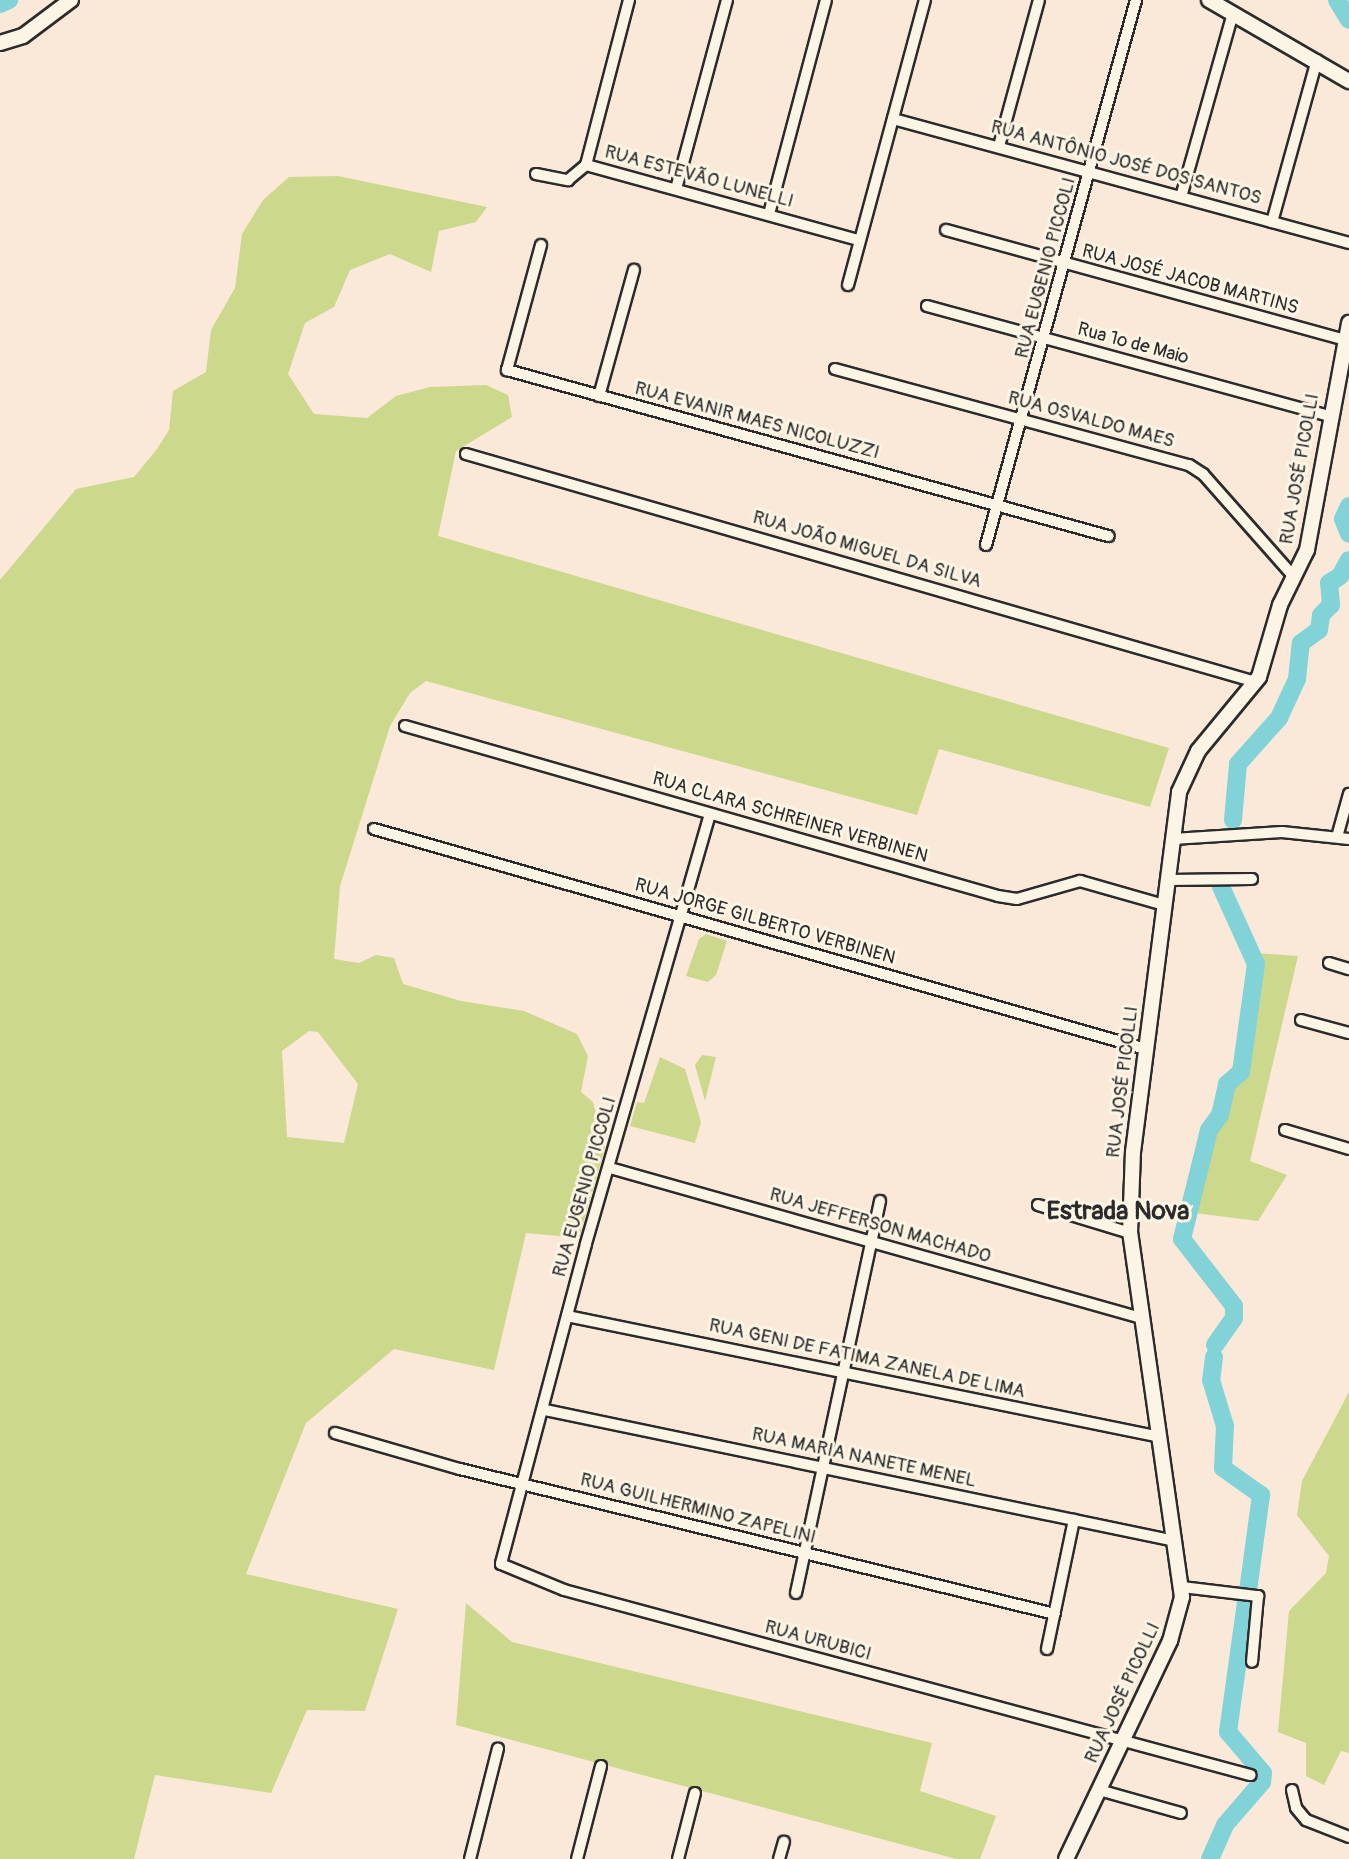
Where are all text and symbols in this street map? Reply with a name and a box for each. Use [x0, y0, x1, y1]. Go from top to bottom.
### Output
street label: RUA ANTÔNIO JOSÉ DOS SANTOS [988, 116, 1264, 210]
street label: RUA ESTEVÃO LUNELLI [602, 141, 796, 213]
street label: RUA EUGENIO PICCOLI [1011, 175, 1081, 361]
street label: RUA JOSÉ JACOB MARTINS [1079, 240, 1301, 320]
street label: Rua 1º de Maio [1075, 318, 1191, 370]
street label: RUA EVANIR MAES NICOLUZZI [632, 377, 882, 465]
street label: RUA OSVALDO MAES [1005, 387, 1177, 453]
street label: RUA JOSÉ PICOLLI [1276, 392, 1324, 546]
street label: RUA JOÃO MIGUEL DA SILVA [750, 506, 984, 594]
street label: RUA CLARA SCHREINER VERBINEN [650, 768, 930, 868]
street label: RUA JORGE GILBERTO VERBINEN [632, 874, 898, 970]
street label: RUA JOSÉ PICOLLI [1102, 1005, 1144, 1159]
street label: RUA EUGENIO PICCOLI [548, 1094, 622, 1280]
street label: RUA JEFFERSON MACHADO [767, 1183, 993, 1269]
district label: Estrada Nova [1047, 1196, 1189, 1228]
street label: RUA GENI DE FATIMA ZANELA DE LIMA [707, 1314, 1027, 1404]
street label: RUA MARIA NANETE MENEL [750, 1423, 978, 1493]
street label: RUA GUILHERMINO ZAPELINI [578, 1469, 818, 1549]
street label: RUA URUBICI [762, 1616, 874, 1666]
street label: RUA JOSÉ PICOLLI [1080, 1619, 1166, 1767]

